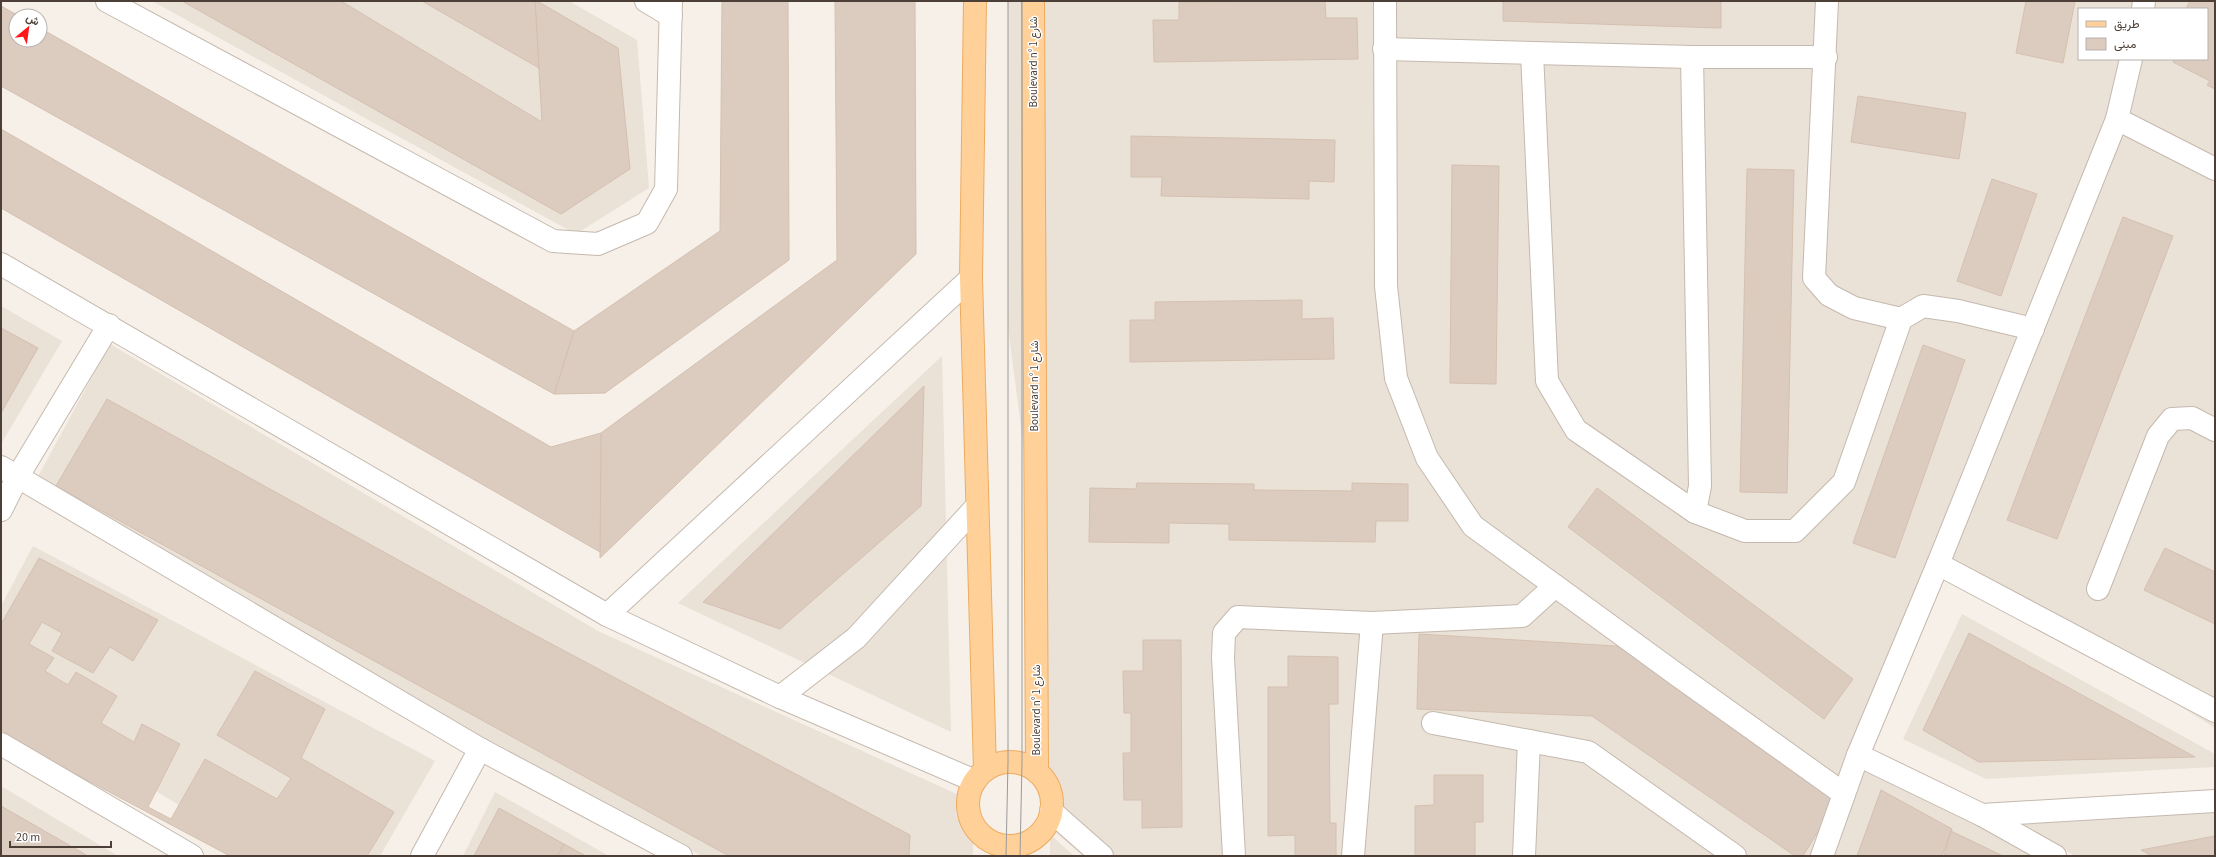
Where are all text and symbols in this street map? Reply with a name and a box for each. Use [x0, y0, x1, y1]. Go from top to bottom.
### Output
north arrow [8, 8, 48, 48]
legend [2078, 8, 2208, 60]
text: ش [23, 10, 42, 29]
street label: Boulevard n° شارع 1 [1026, 16, 1041, 107]
text: طريق [2114, 16, 2140, 33]
text: مبنى [2114, 36, 2136, 53]
street label: Boulevard n° شارع 1 [1027, 340, 1042, 431]
street label: Boulevard n° شارع 1 [1029, 664, 1044, 755]
scale bar [10, 823, 111, 849]
text: 20 m [16, 829, 40, 846]

